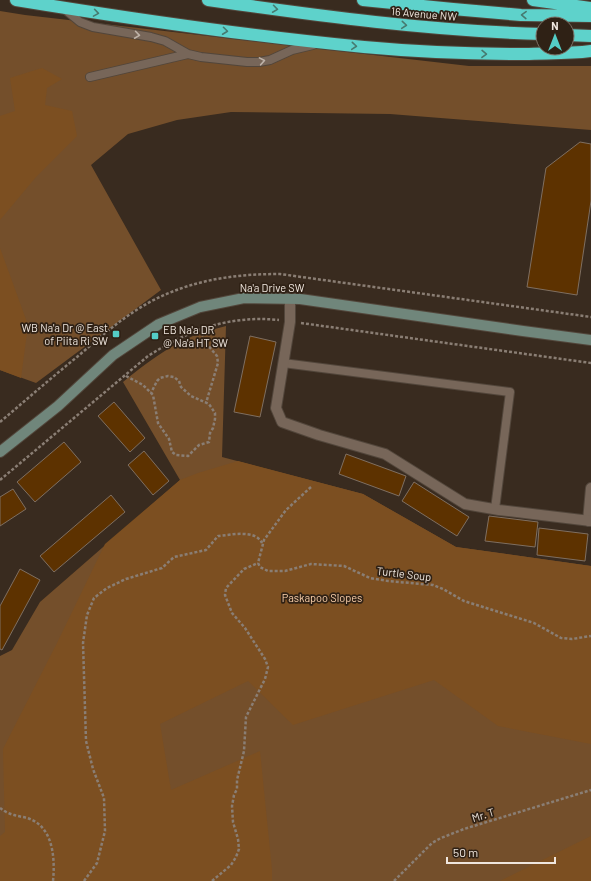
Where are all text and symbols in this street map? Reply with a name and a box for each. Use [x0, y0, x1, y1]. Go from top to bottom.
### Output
one-way arrow [271, 4, 278, 13]
street label: 16 Avenue NW [391, 4, 458, 23]
one-way arrow [93, 8, 99, 17]
one-way arrow [521, 10, 527, 19]
north arrow [535, 16, 575, 56]
text: N [551, 19, 559, 32]
one-way arrow [401, 20, 407, 29]
one-way arrow [222, 26, 228, 35]
one-way arrow [134, 30, 140, 39]
one-way arrow [351, 41, 357, 50]
one-way arrow [481, 50, 487, 58]
one-way arrow [259, 57, 265, 66]
street label: Na'a Drive SW [240, 281, 305, 294]
place label: WB Na'a Dr @ East of Piita Ri SW [22, 321, 108, 347]
place label: EB Na'a DR @ Na'a HT SW [163, 323, 228, 349]
marker: WB Na'a Dr @ East of Piita Ri SW [111, 329, 121, 339]
marker: EB Na'a DR @ Na'a HT SW [150, 331, 160, 341]
street label: Turtle Soup [376, 564, 432, 583]
park label: Paskapoo Slopes [282, 591, 362, 604]
street label: Mr. T [470, 805, 496, 824]
scale bar [447, 839, 555, 865]
text: 50 m [453, 845, 478, 859]

